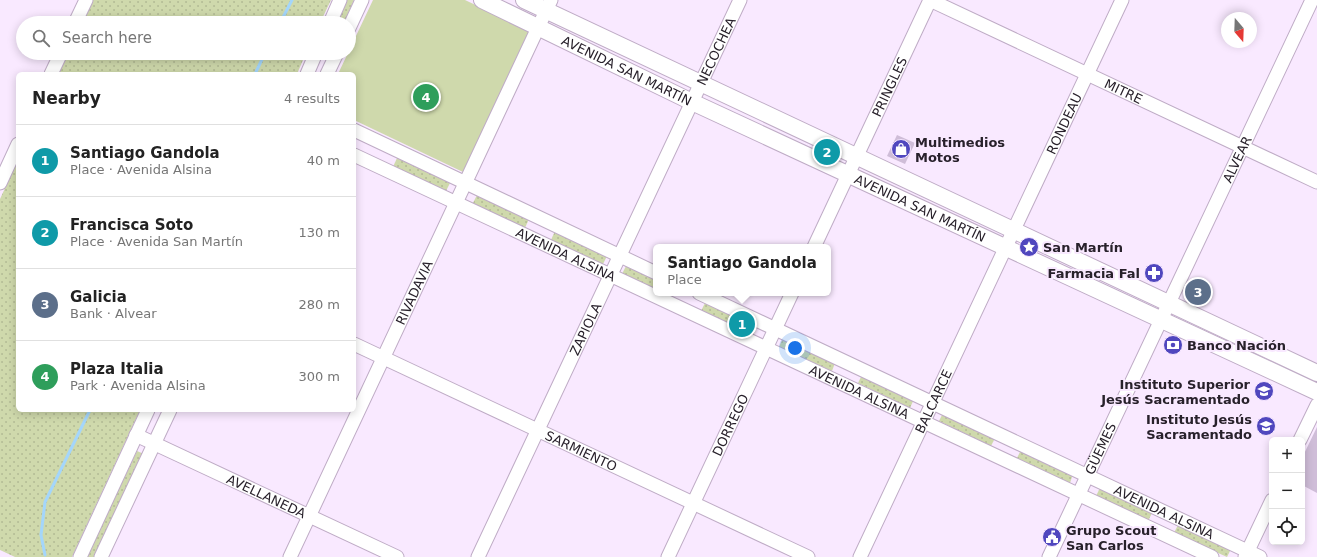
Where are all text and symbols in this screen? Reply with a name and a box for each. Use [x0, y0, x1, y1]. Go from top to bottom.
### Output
north arrow [1221, 12, 1257, 48]
street label: NECOCHEA [694, 15, 739, 88]
search box [16, 16, 356, 60]
icon: search [30, 27, 52, 49]
text: Search here [62, 29, 152, 47]
street label: AVENIDA SAN MARTÍN [559, 33, 694, 109]
street label: PRINGLES [869, 55, 910, 119]
street label: MITRE [1102, 76, 1145, 107]
pin: 4 [413, 82, 439, 112]
text: Nearby [32, 88, 101, 108]
text: 4 results [284, 91, 340, 106]
street label: RONDEAU [1044, 91, 1085, 157]
street label: ALVEAR [1220, 134, 1255, 185]
place label: Multimedios Motos [915, 135, 1005, 165]
pin: 2 [814, 137, 840, 167]
shop icon: Multimedios Motos [890, 138, 912, 160]
text: Santiago Gandola [70, 144, 220, 162]
text: 1 [40, 153, 50, 168]
text: 40 m [307, 153, 340, 168]
text: Place · Avenida Alsina [70, 162, 212, 177]
street label: AVENIDA SAN MARTÍN [852, 172, 988, 245]
text: Francisca Soto [70, 216, 193, 234]
text: 2 [40, 225, 50, 240]
text: 130 m [298, 225, 340, 240]
street label: AVENIDA ALSINA [513, 225, 618, 285]
text: Place · Avenida San Martín [70, 234, 243, 249]
place icon: San Martín [1018, 236, 1040, 258]
place label: San Martín [1043, 240, 1123, 255]
popup [653, 244, 831, 296]
text: Santiago Gandola [667, 254, 817, 272]
street label: RIVADAVIA [393, 258, 436, 327]
pharmacy icon: Farmacia Fal [1143, 262, 1165, 284]
place label: Farmacia Fal [1048, 266, 1140, 281]
text: Place [667, 272, 702, 287]
pin: 3 [1185, 277, 1211, 307]
text: Galicia [70, 288, 127, 306]
text: 3 [40, 297, 50, 312]
text: 280 m [298, 297, 340, 312]
street label: ZAPIOLA [567, 300, 604, 358]
text: Bank · Alvear [70, 306, 157, 321]
pin: 1 [729, 309, 755, 339]
bank icon: Banco Nación [1162, 334, 1184, 356]
your location [785, 338, 805, 358]
place label: Banco Nación [1187, 338, 1286, 353]
text: Plaza Italia [70, 360, 164, 378]
street label: AVENIDA ALSINA [807, 362, 911, 422]
street label: BALCARCE [912, 367, 955, 436]
text: 4 [40, 369, 50, 384]
text: 300 m [298, 369, 340, 384]
place label: Instituto Superior Jesús Sacramentado [1100, 377, 1251, 407]
text: Park · Avenida Alsina [70, 378, 206, 393]
school or university icon: Instituto Superior Jesús Sacramentado [1253, 380, 1275, 402]
street label: DORREGO [710, 392, 752, 459]
place label: Instituto Jesús Sacramentado [1146, 412, 1252, 442]
school or university icon: Instituto Jesús Sacramentado [1255, 415, 1277, 437]
street label: GÜEMES [1082, 420, 1119, 477]
street label: SARMIENTO [543, 428, 619, 474]
map controls [1269, 437, 1305, 545]
button: + [1269, 437, 1305, 473]
street label: AVELLANEDA [224, 472, 308, 521]
button: − [1269, 473, 1305, 509]
street label: AVENIDA ALSINA [1112, 482, 1216, 542]
button: locate [1269, 509, 1305, 545]
place label: Grupo Scout San Carlos [1066, 523, 1157, 553]
public building icon: Grupo Scout San Carlos [1041, 526, 1063, 548]

